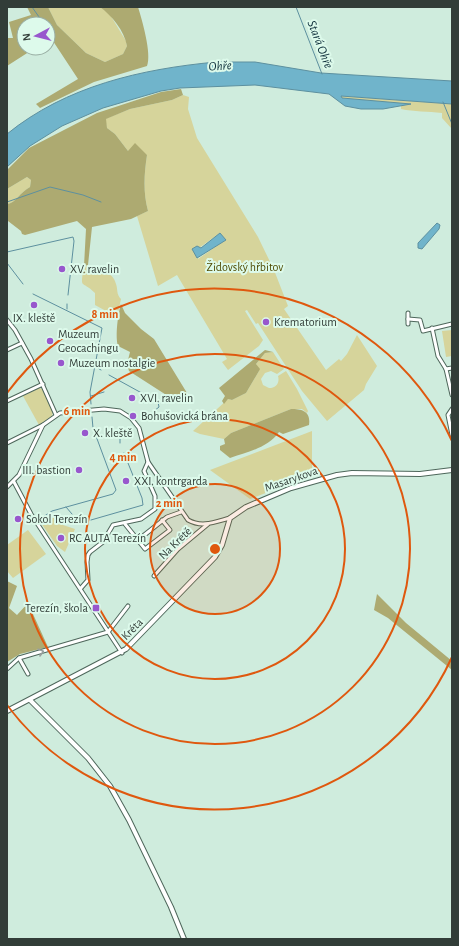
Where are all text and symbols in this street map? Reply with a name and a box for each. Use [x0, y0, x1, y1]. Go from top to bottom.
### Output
north arrow [16, 16, 56, 56]
water label: Stará Ohře [304, 19, 335, 71]
text: N [21, 33, 32, 42]
water label: Ohře [208, 59, 232, 74]
park label: Židovský hřbitov [207, 260, 283, 274]
place label: XV. ravelin [70, 263, 119, 275]
marker: XV. ravelin [57, 264, 67, 274]
marker: IX. kleště [29, 300, 39, 310]
text: 8 min [92, 308, 118, 320]
place label: IX. kleště [13, 312, 55, 324]
place label: Krematorium [274, 316, 337, 328]
marker: Krematorium [261, 317, 271, 327]
place label: Muzeum Geocachingu [58, 328, 118, 354]
marker: Muzeum Geocachingu [45, 336, 55, 346]
place label: Muzeum nostalgie [69, 357, 155, 369]
marker: Muzeum nostalgie [56, 358, 66, 368]
place label: XVI. ravelin [140, 392, 193, 404]
marker: XVI. ravelin [127, 393, 137, 403]
text: 6 min [64, 405, 90, 417]
place label: Bohušovická brána [141, 410, 229, 422]
marker: Bohušovická brána [128, 411, 138, 421]
place label: X. kleště [93, 427, 132, 439]
marker: X. kleště [80, 428, 90, 438]
text: 4 min [109, 451, 137, 463]
place label: III. bastion [22, 464, 71, 476]
street label: Masarykova [263, 464, 320, 495]
marker: III. bastion [74, 465, 84, 475]
place label: XXI. kontrgarda [134, 475, 208, 487]
marker: XXI. kontrgarda [121, 476, 131, 486]
text: 2 min [156, 497, 182, 509]
place label: Sokol Terezín [26, 513, 88, 525]
marker: Sokol Terezín [13, 514, 23, 524]
street label: Na Krétě [156, 525, 194, 561]
place label: RC AUTA Terezín [69, 532, 146, 544]
marker: RC AUTA Terezín [56, 533, 66, 543]
centre of rings [208, 542, 222, 556]
place label: Terezín, škola [25, 602, 88, 614]
marker: Terezín, škola [91, 603, 101, 613]
street label: Kréta [119, 615, 145, 642]
one-way arrow [37, 648, 44, 657]

